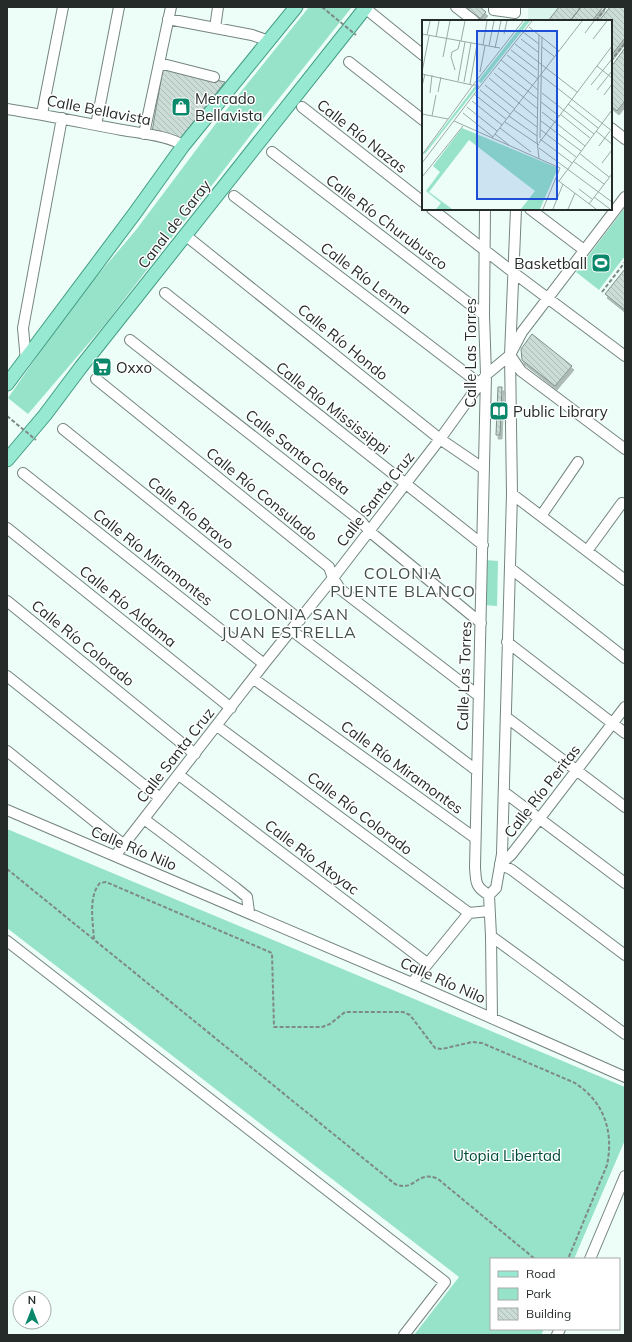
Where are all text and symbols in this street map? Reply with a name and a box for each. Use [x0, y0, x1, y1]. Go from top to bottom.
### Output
inset map [422, 20, 612, 210]
place label: Mercado Bellavista [195, 89, 263, 125]
street label: Calle Bellavista [45, 91, 153, 129]
street label: Calle Río Nazas [313, 95, 411, 177]
shop icon: Mercado Bellavista [170, 96, 192, 118]
street label: Calle Río Churubusco [322, 170, 452, 274]
street label: Canal de Garay [133, 176, 215, 272]
street label: Calle Río Lerma [317, 238, 415, 318]
sports icon: Basketball [590, 252, 612, 274]
place label: Basketball [514, 254, 587, 273]
street label: Calle Las Torres [461, 298, 480, 408]
street label: Calle Río Hondo [294, 300, 392, 384]
supermarket icon: Oxxo [91, 356, 113, 378]
place label: Oxxo [116, 358, 152, 377]
street label: Calle Río Mississippi [272, 358, 394, 458]
library icon: Public Library [488, 400, 510, 422]
place label: Public Library [513, 402, 608, 421]
street label: Calle Santa Coleta [242, 405, 354, 499]
street label: Calle Río Consulado [202, 443, 322, 545]
street label: Calle Santa Cruz [332, 447, 418, 550]
street label: Calle Río Bravo [144, 472, 238, 554]
street label: Calle Río Miramontes [89, 504, 217, 610]
street label: Calle Río Aldama [76, 561, 180, 651]
district label: COLONIA PUENTE BLANCO [330, 563, 476, 601]
street label: Calle Río Colorado [28, 596, 138, 690]
district label: COLONIA SAN JUAN ESTRELLA [221, 604, 357, 642]
street label: Calle Las Torres [453, 621, 475, 731]
street label: Calle Santa Cruz [132, 703, 218, 806]
street label: Calle Río Miramontes [337, 716, 467, 818]
street label: Calle Río Peritas [500, 741, 584, 841]
street label: Calle Río Colorado [304, 767, 416, 859]
street label: Calle Río Atoyac [261, 815, 363, 899]
street label: Calle Río Nilo [88, 821, 180, 875]
street label: Calle Río Nilo [397, 953, 489, 1007]
park label: Utopia Libertad [453, 1146, 561, 1165]
legend [490, 1258, 620, 1330]
text: Road [526, 1266, 555, 1281]
text: Park [526, 1286, 552, 1301]
north arrow [12, 1290, 52, 1330]
text: N [28, 1293, 36, 1307]
text: Building [526, 1306, 571, 1321]

